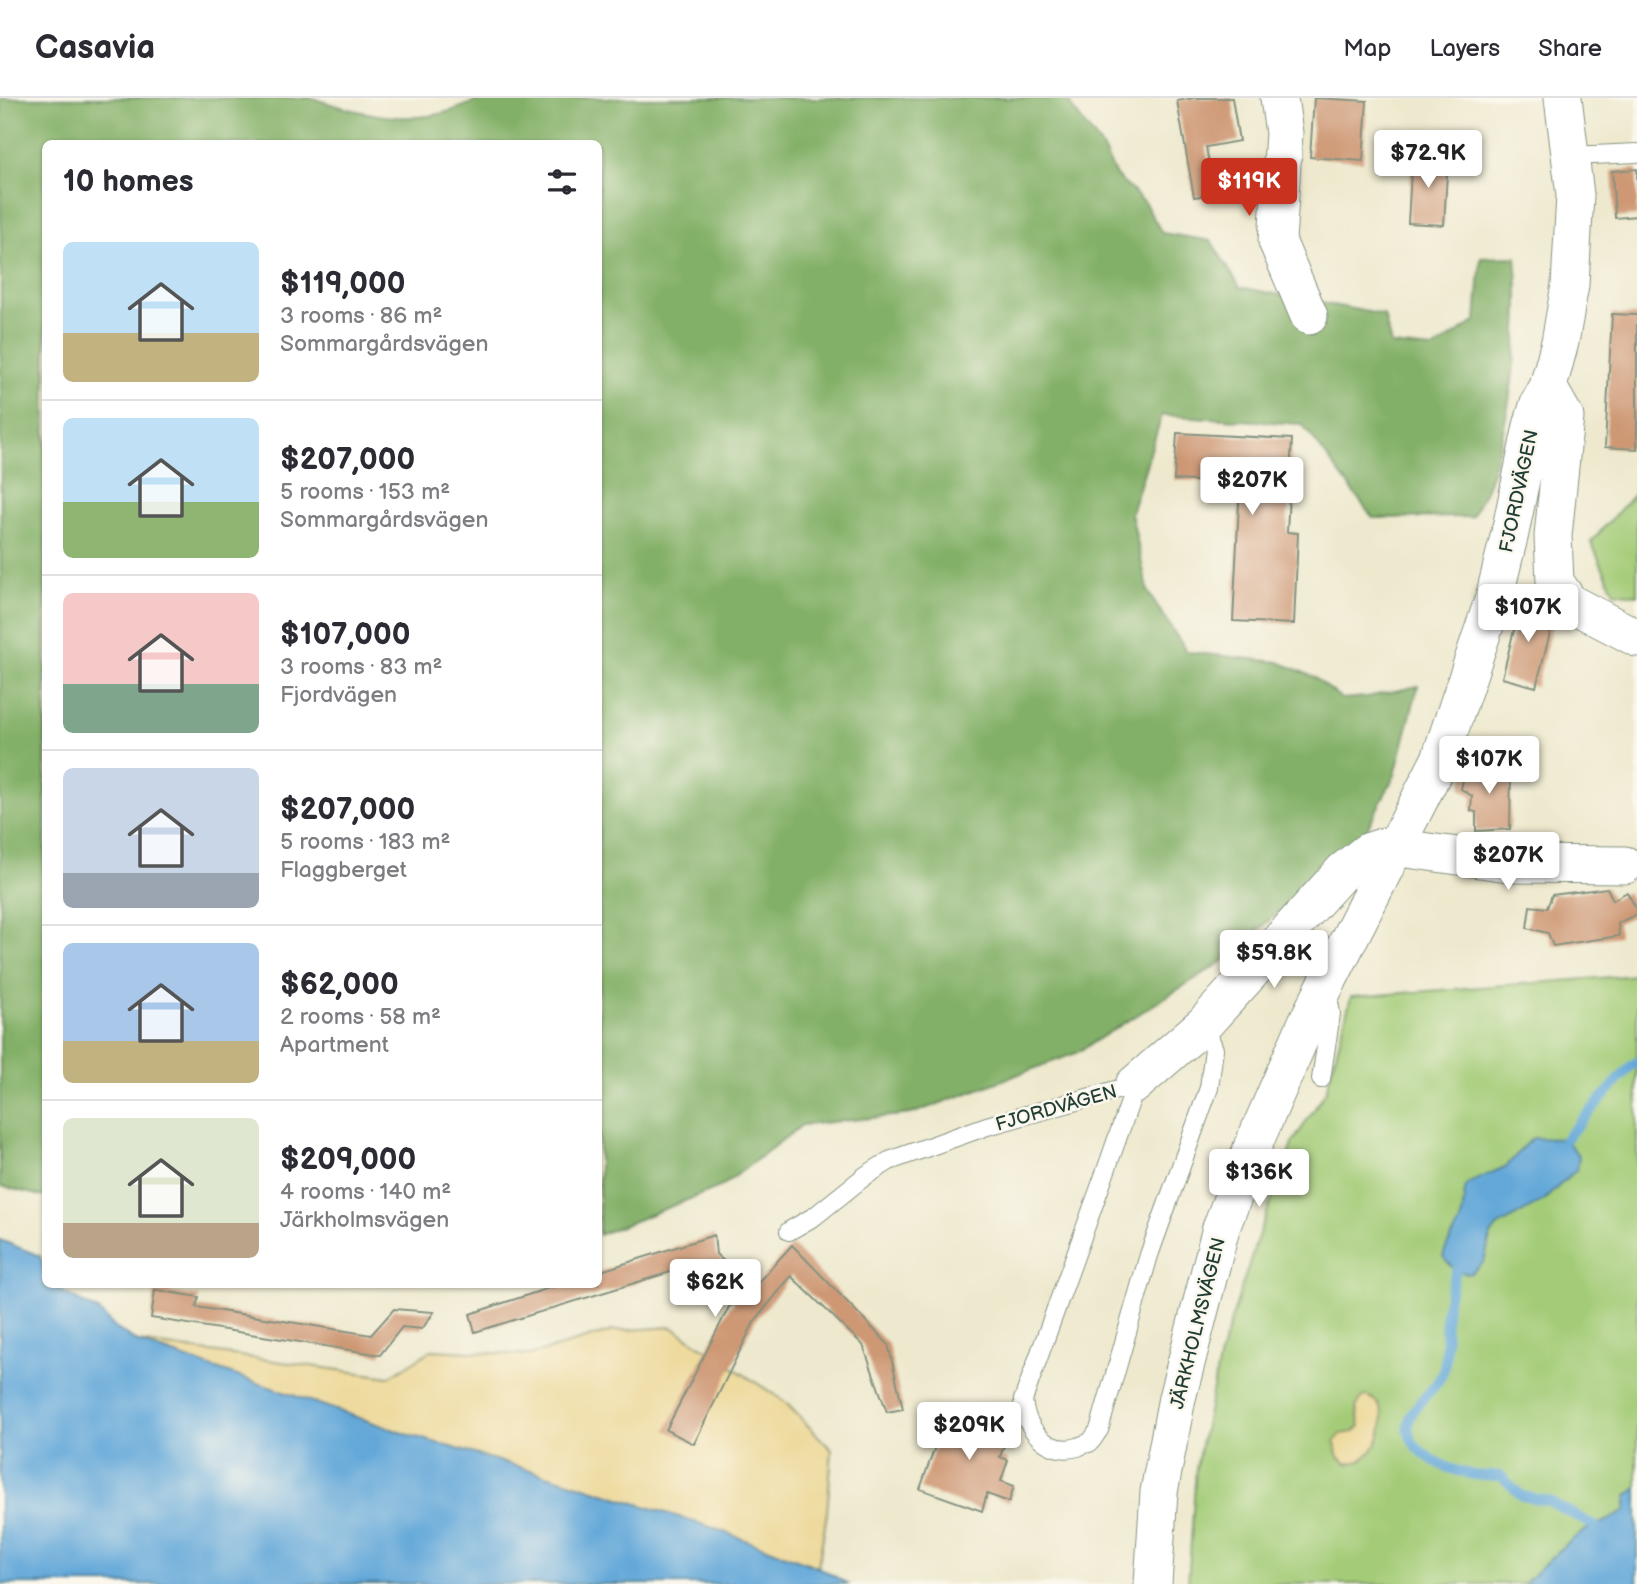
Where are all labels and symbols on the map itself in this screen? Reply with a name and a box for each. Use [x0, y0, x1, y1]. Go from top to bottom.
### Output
pin: $72.9K [1371, 130, 1485, 190]
pin: $119K [1200, 158, 1298, 218]
street label: FJORDVÄGEN [1495, 428, 1544, 555]
pin: $207K [1203, 458, 1301, 517]
pin: $107K [1479, 584, 1577, 644]
pin: $107K [1440, 736, 1538, 796]
pin: $207K [1459, 832, 1557, 892]
pin: $59.8K [1217, 930, 1331, 990]
street label: FJORDVÄGEN [993, 1080, 1120, 1137]
pin: $136K [1210, 1150, 1308, 1209]
street label: JÄRKHOLMSVÄGEN [1166, 1235, 1231, 1411]
pin: $62K [674, 1260, 756, 1319]
pin: $209K [920, 1402, 1018, 1462]

